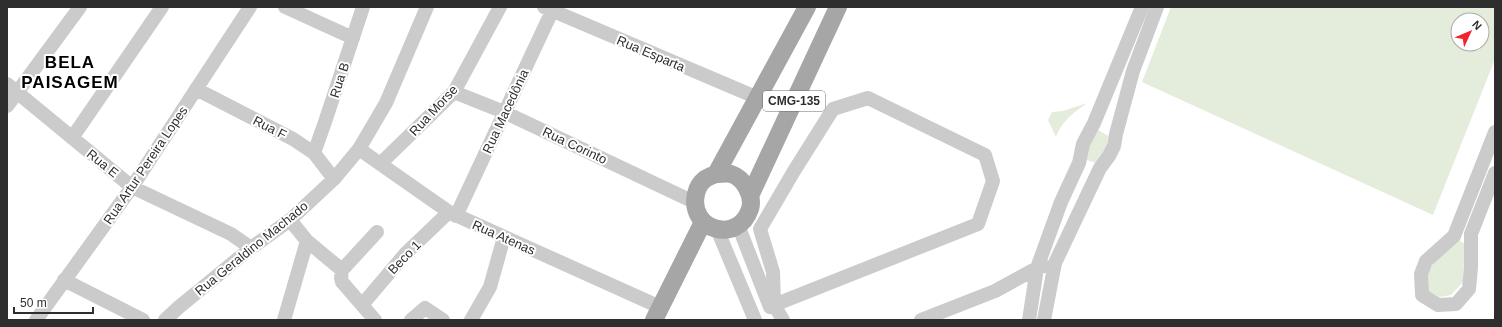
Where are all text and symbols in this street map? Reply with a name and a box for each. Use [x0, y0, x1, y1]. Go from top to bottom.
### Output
north arrow [1450, 12, 1490, 52]
text: N [1470, 18, 1484, 32]
street label: Rua Esparta [615, 32, 688, 75]
district label: BELA PAISAGEM [21, 53, 119, 92]
street label: Rua B [327, 61, 352, 100]
street label: Rua Macedônia [479, 66, 532, 156]
street label: Rua Morse [406, 82, 461, 139]
road number: CMG-135 [763, 91, 825, 111]
street label: Rua Artur Pereira Lopes [100, 103, 191, 227]
street label: Rua F [251, 113, 289, 142]
street label: Rua Corinto [540, 124, 609, 167]
street label: Rua E [84, 146, 122, 181]
street label: Rua Geraldino Machado [192, 198, 311, 299]
street label: Rua Atenas [470, 217, 538, 258]
street label: Beco 1 [385, 238, 424, 277]
scale bar [14, 289, 93, 315]
text: 50 m [20, 296, 47, 310]

